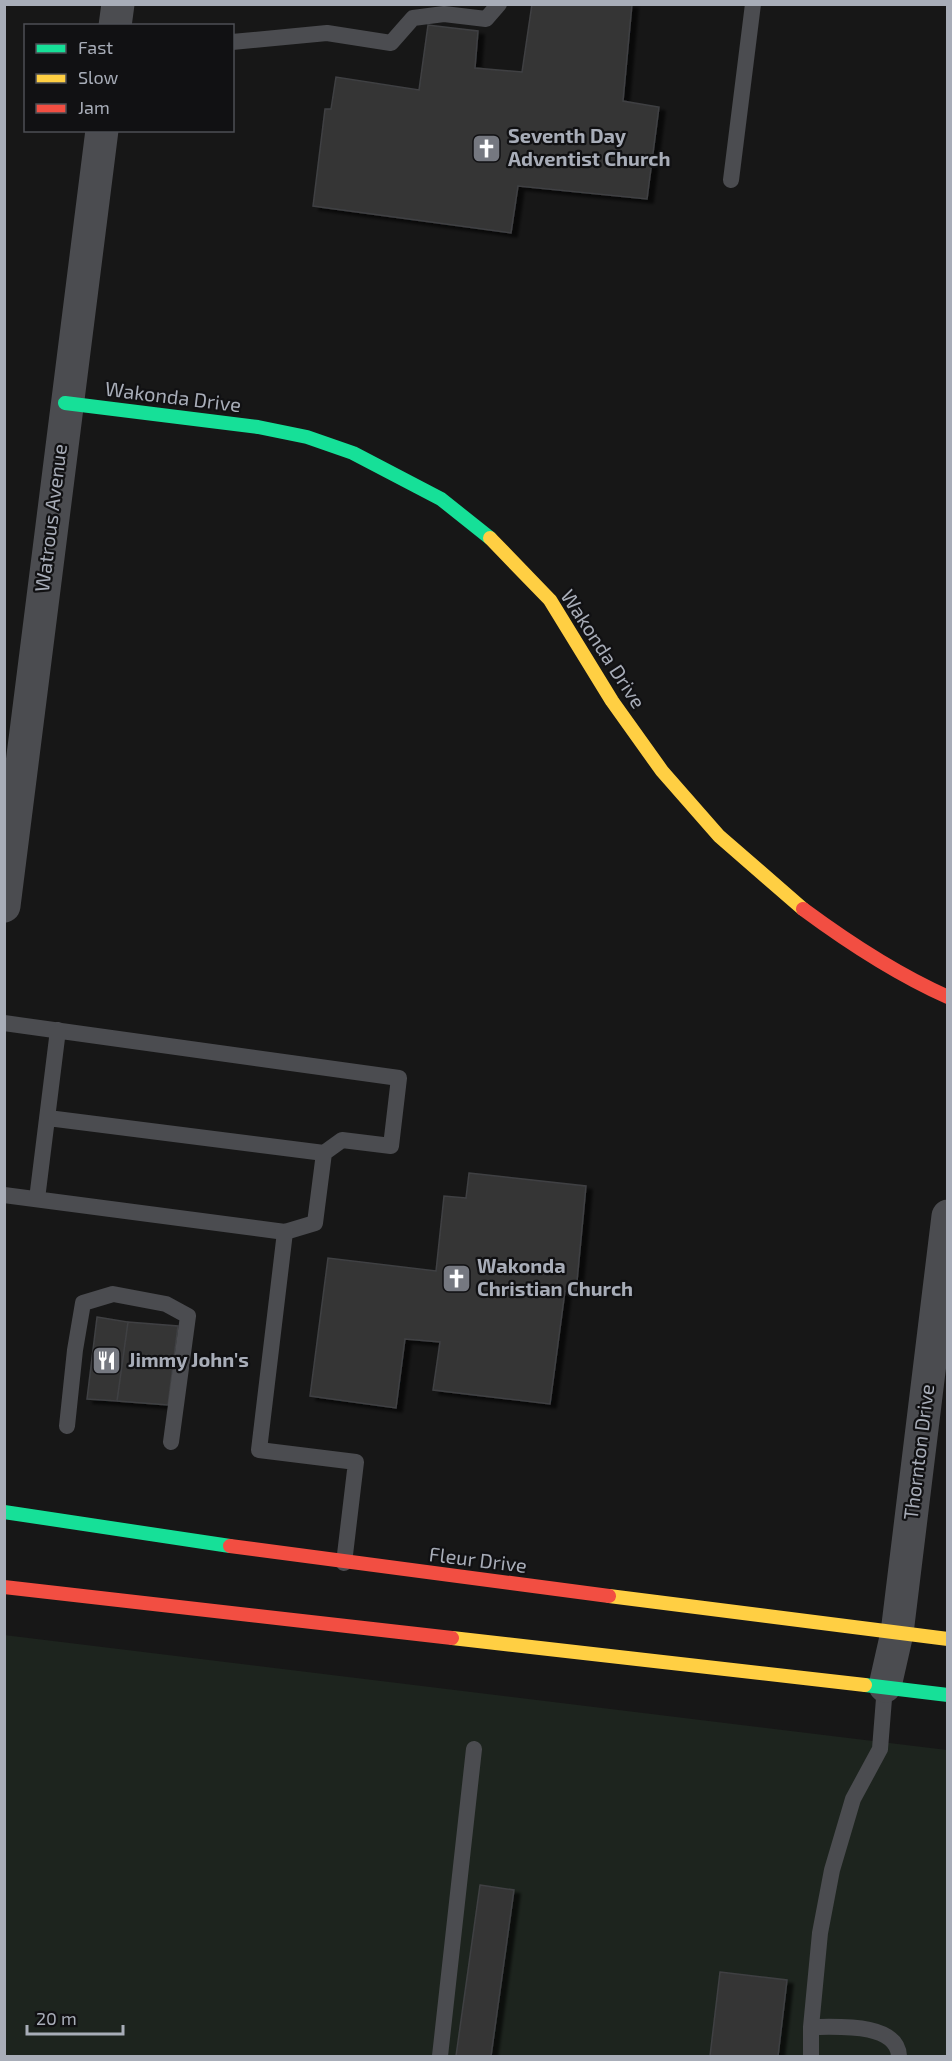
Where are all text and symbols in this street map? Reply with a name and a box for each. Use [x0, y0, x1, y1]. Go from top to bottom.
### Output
legend [24, 24, 234, 132]
text: Fast [78, 36, 113, 58]
text: Slow [78, 66, 119, 88]
text: Jam [78, 96, 110, 118]
place label: Seventh Day Adventist Church [508, 123, 671, 170]
church icon: Seventh Day Adventist Church [471, 132, 503, 164]
street label: Wakonda Drive [104, 376, 243, 416]
street label: Watrous Avenue [29, 442, 71, 593]
street label: Wakonda Drive [556, 584, 651, 712]
place label: Wakonda Christian Church [477, 1253, 633, 1300]
church icon: Wakonda Christian Church [440, 1262, 472, 1294]
restaurant icon: Jimmy John's [91, 1344, 123, 1376]
place label: Jimmy John's [128, 1347, 249, 1372]
street label: Thornton Drive [898, 1383, 938, 1521]
street label: Fleur Drive [428, 1541, 528, 1577]
scale bar [27, 1998, 123, 2036]
text: 20 m [36, 2007, 77, 2029]

